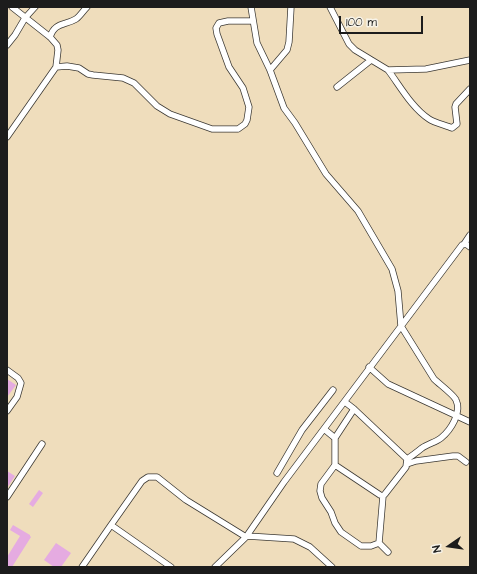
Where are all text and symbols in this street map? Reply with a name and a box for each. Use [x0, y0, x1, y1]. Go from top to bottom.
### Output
scale bar [341, 8, 425, 34]
text: 100 m [346, 14, 377, 31]
north arrow [429, 526, 469, 566]
text: N [429, 544, 445, 554]

